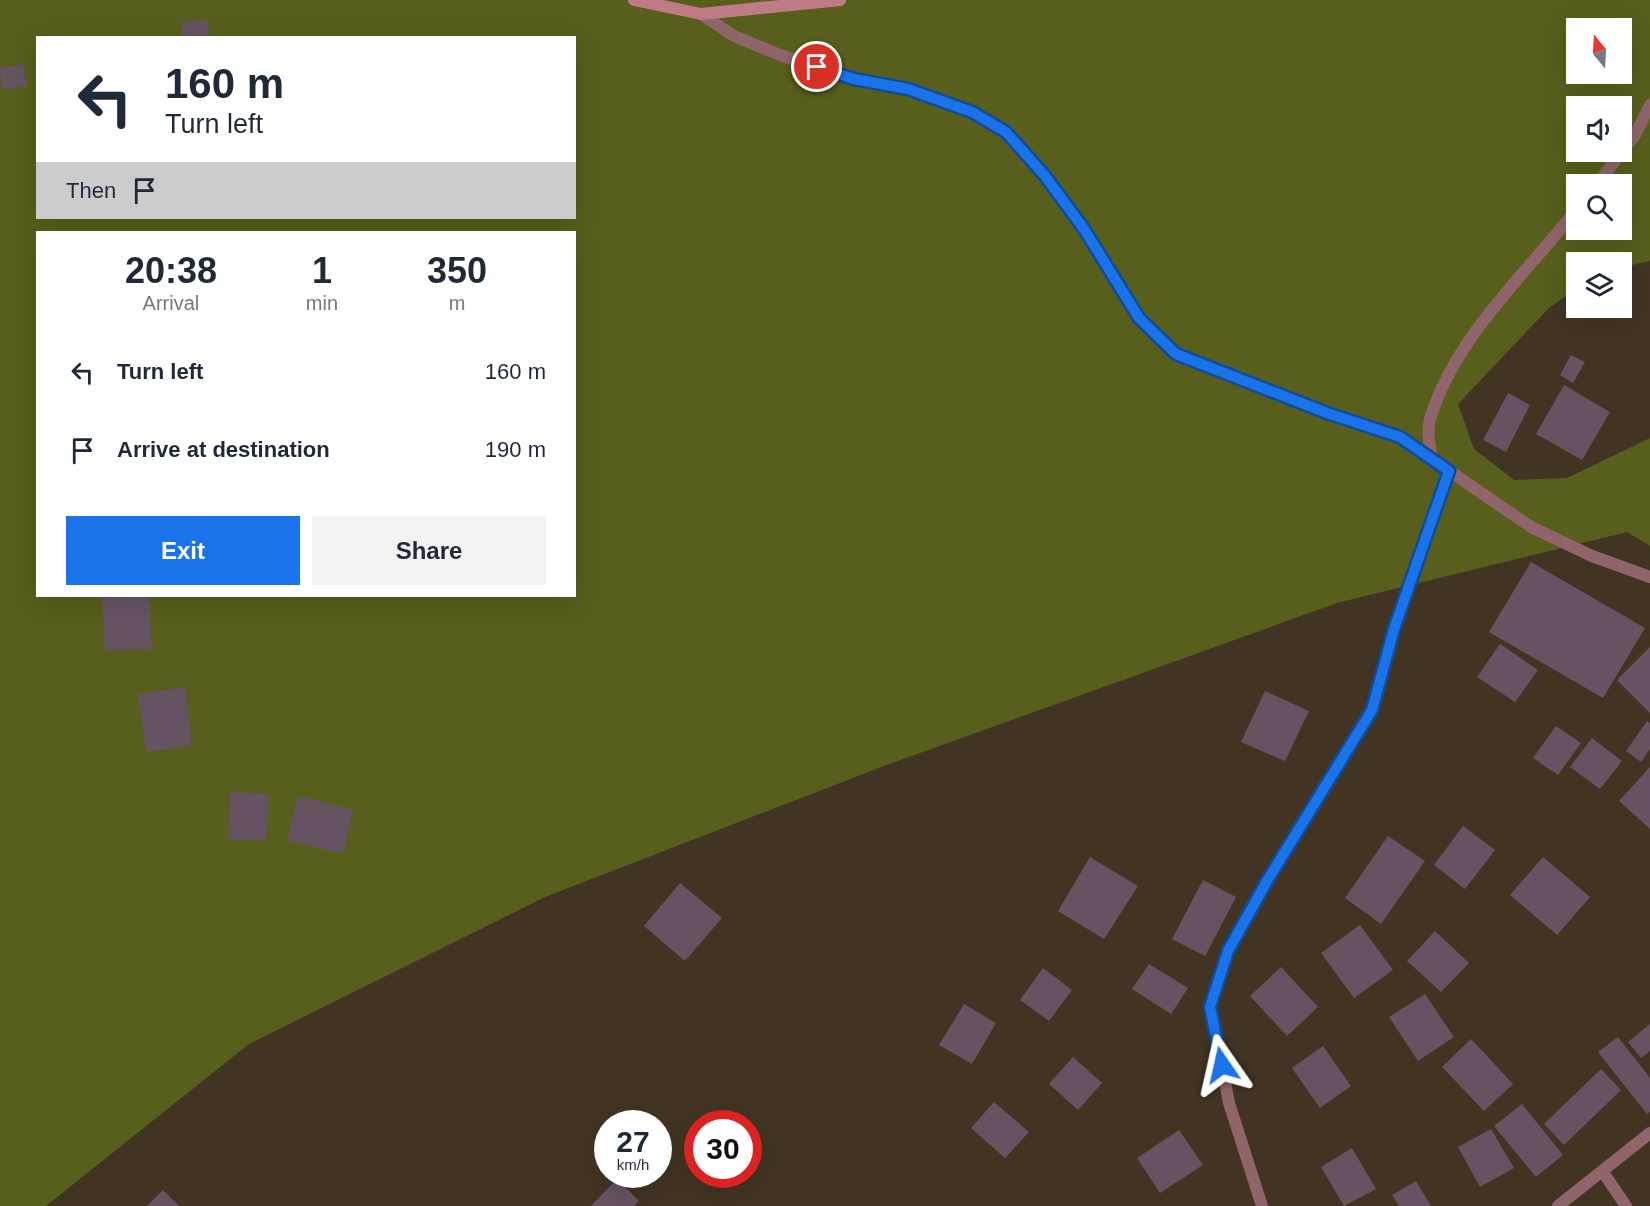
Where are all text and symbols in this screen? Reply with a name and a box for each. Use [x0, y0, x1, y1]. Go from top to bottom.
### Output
north arrow [1566, 18, 1632, 84]
map controls [1566, 18, 1632, 318]
pin [791, 41, 842, 92]
icon: arrive [800, 50, 833, 83]
icon: left [66, 60, 144, 138]
text: 160 m [165, 60, 284, 107]
button: sound [1566, 96, 1632, 162]
text: Turn left [165, 109, 263, 139]
icon: arrive [128, 174, 161, 207]
button: search [1566, 174, 1632, 240]
text: Then [66, 178, 116, 203]
text: 20:38 [125, 250, 217, 291]
text: 1 [312, 250, 332, 291]
text: 350 [427, 250, 487, 291]
button: layers [1566, 252, 1632, 318]
text: Arrival [143, 292, 199, 314]
text: min [306, 292, 338, 314]
text: m [449, 292, 465, 314]
icon: left [66, 356, 99, 389]
text: Turn left [117, 359, 203, 384]
text: 160 m [485, 359, 546, 384]
icon: arrive [66, 434, 99, 467]
text: Arrive at destination [117, 437, 330, 462]
text: 190 m [485, 437, 546, 462]
button: Exit [66, 516, 300, 585]
button: Share [312, 516, 546, 585]
position arrow [1190, 1033, 1254, 1097]
speed limit sign: 30 [684, 1110, 762, 1188]
text: 27 [616, 1125, 650, 1158]
text: km/h [617, 1156, 649, 1173]

